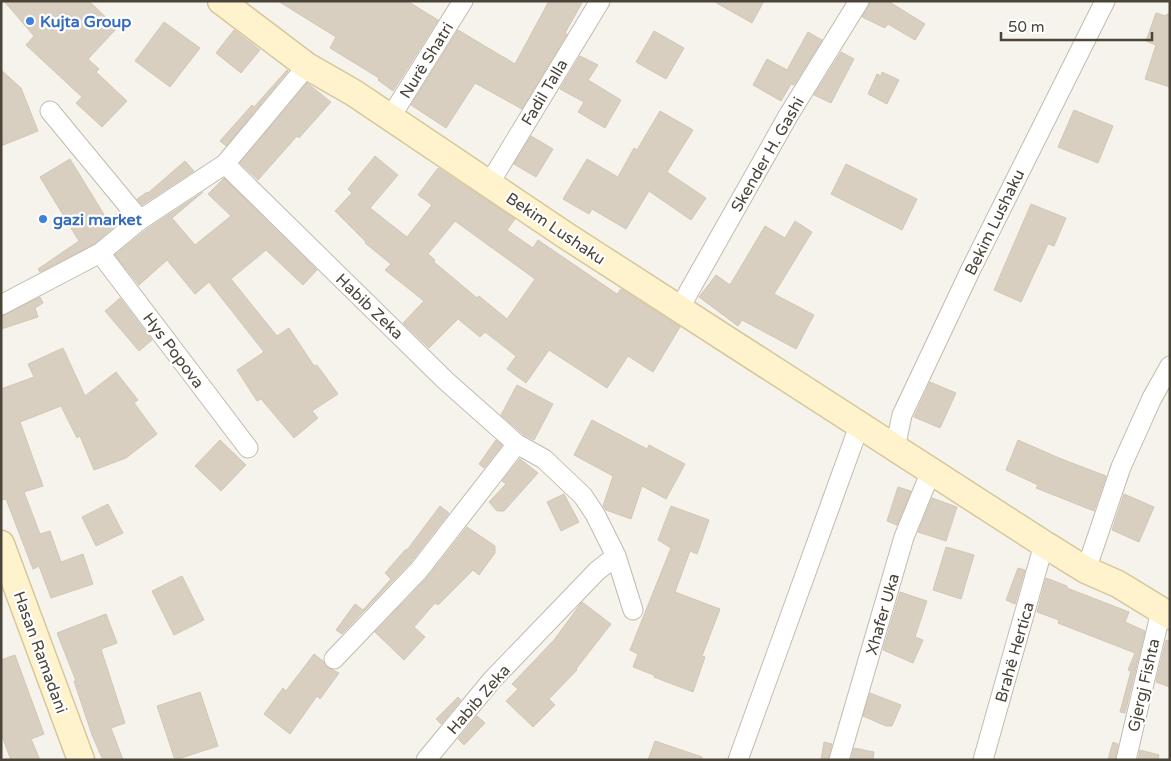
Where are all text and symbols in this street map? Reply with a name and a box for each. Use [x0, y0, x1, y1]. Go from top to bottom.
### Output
scale bar [1001, 10, 1152, 42]
place label: Kujta Group [40, 12, 131, 32]
marker: Kujta Group [24, 15, 36, 27]
text: 50 m [1008, 18, 1045, 36]
street label: Nurë Shatri [396, 19, 458, 102]
street label: Fadil Talla [517, 56, 573, 129]
street label: Skender H. Gashi [727, 93, 809, 216]
street label: Bekim Lushaku [961, 166, 1029, 279]
street label: Bekim Lushaku [502, 188, 609, 269]
place label: gazi market [53, 210, 143, 230]
marker: gazi market [37, 213, 49, 225]
street label: Habib Zeka [331, 270, 407, 344]
street label: Hys Popova [138, 309, 208, 392]
street label: Xhafer Uka [862, 571, 904, 657]
street label: Hasan Ramadani [9, 589, 71, 716]
street label: Brahë Hertica [991, 600, 1039, 705]
street label: Gjergj Fishta [1124, 637, 1164, 734]
street label: Habib Zeka [443, 661, 515, 739]

